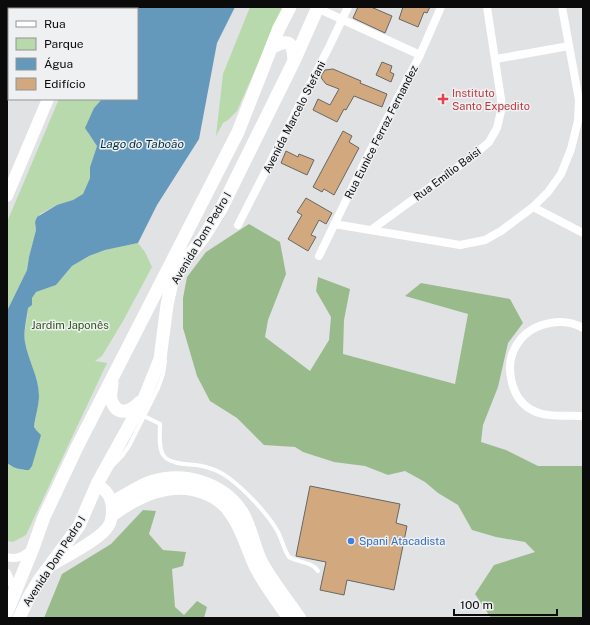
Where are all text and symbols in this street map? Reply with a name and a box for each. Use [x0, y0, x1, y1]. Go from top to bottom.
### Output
legend [8, 8, 138, 100]
text: Rua [44, 17, 66, 31]
text: Parque [44, 37, 84, 51]
text: Água [44, 57, 73, 71]
street label: Avenida Marcelo Stefani [260, 59, 328, 175]
street label: Rua Eunice Ferraz Fernandez [342, 63, 420, 201]
text: Edifício [44, 77, 86, 91]
place label: Instituto Santo Expedito [452, 87, 530, 112]
marker: Instituto Santo Expedito [437, 93, 449, 105]
water label: Lago do Taboão [100, 137, 185, 151]
street label: Rua Emílio Baisi [411, 145, 483, 203]
street label: Avenida Dom Pedro I [169, 190, 233, 286]
park label: Jardim Japonês [31, 319, 109, 331]
street label: Avenida Dom Pedro I [20, 514, 88, 608]
place label: Spani Atacadista [359, 535, 445, 547]
marker: Spani Atacadista [346, 536, 356, 546]
scale bar [454, 591, 557, 617]
text: 100 m [460, 598, 493, 612]

